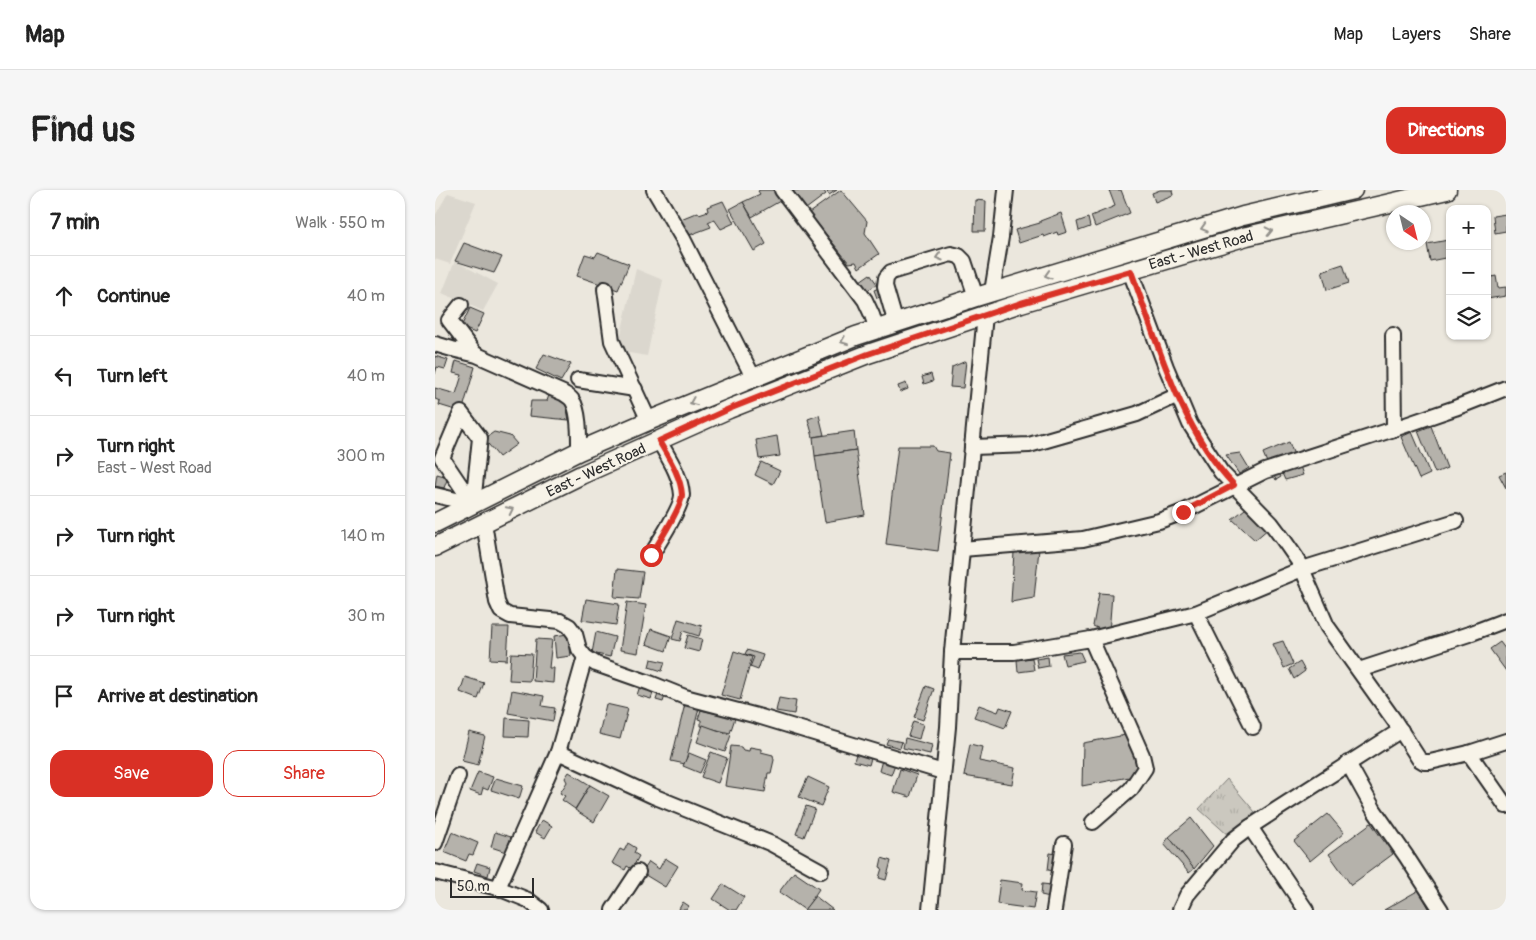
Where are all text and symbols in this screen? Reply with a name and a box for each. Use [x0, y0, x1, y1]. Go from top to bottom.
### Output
text: Map [25, 20, 65, 49]
text: Map [1334, 23, 1363, 46]
text: Layers [1391, 23, 1441, 46]
text: Share [1469, 23, 1511, 46]
button: Directions [1386, 107, 1506, 154]
text: Find us [30, 108, 135, 152]
north arrow [1386, 205, 1431, 250]
map controls [1446, 205, 1491, 340]
button: + [1446, 205, 1491, 250]
text: 7 min [50, 209, 100, 236]
text: Walk · 550 m [295, 213, 385, 233]
one-way arrow [1200, 222, 1209, 232]
one-way arrow [1265, 226, 1273, 237]
street label: East - West Road [1147, 227, 1256, 274]
button: − [1446, 250, 1491, 295]
one-way arrow [935, 252, 944, 262]
one-way arrow [1045, 270, 1053, 280]
icon: ahead [50, 282, 78, 310]
text: Continue [97, 284, 170, 308]
text: 40 m [347, 286, 385, 306]
button: layers [1446, 295, 1491, 340]
one-way arrow [840, 335, 849, 345]
icon: left [50, 362, 78, 390]
text: Turn left [97, 364, 167, 388]
text: 40 m [347, 366, 385, 386]
one-way arrow [689, 396, 698, 406]
text: Turn right [97, 434, 175, 458]
street label: East - West Road [543, 439, 649, 502]
icon: right [50, 442, 78, 470]
text: 300 m [337, 446, 385, 466]
text: East - West Road [97, 458, 212, 478]
route end [1172, 501, 1195, 524]
one-way arrow [505, 506, 514, 516]
icon: right [50, 522, 78, 550]
text: Turn right [97, 524, 175, 548]
text: 140 m [341, 526, 385, 546]
route start [640, 544, 663, 567]
icon: right [50, 602, 78, 630]
text: Turn right [97, 604, 175, 628]
text: 30 m [347, 606, 385, 626]
icon: arrive [50, 682, 78, 710]
text: Arrive at destination [97, 684, 258, 708]
button: Save [50, 750, 213, 797]
button: Share [223, 750, 385, 797]
scale bar [450, 875, 534, 898]
text: 50 m [457, 878, 490, 895]

